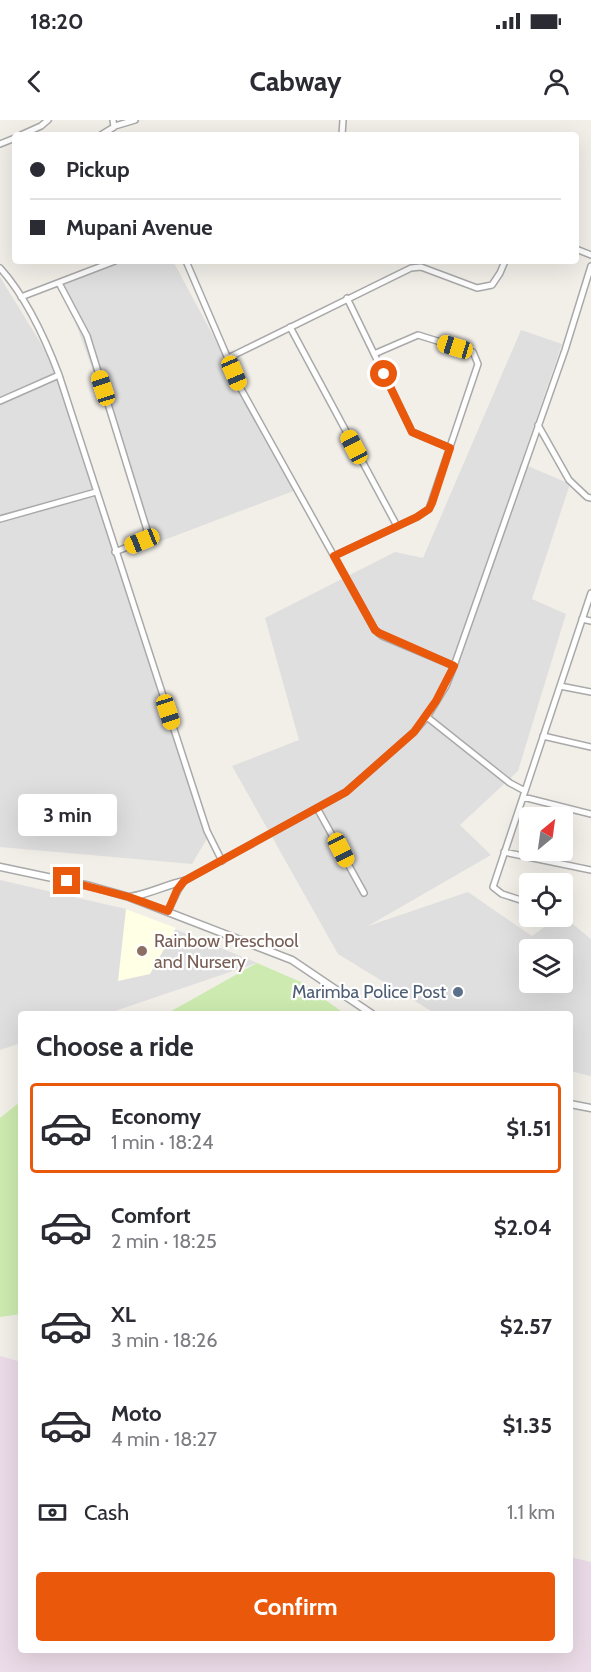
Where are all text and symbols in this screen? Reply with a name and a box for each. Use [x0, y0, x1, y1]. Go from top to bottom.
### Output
text: 18:20 [30, 8, 83, 35]
icon: back [18, 65, 51, 98]
text: Cabway [249, 65, 342, 98]
icon: person [540, 65, 573, 98]
text: Pickup [66, 156, 130, 183]
text: Mupani Avenue [66, 214, 213, 241]
car [435, 333, 475, 361]
car [219, 353, 249, 393]
route start [370, 360, 397, 387]
car [89, 368, 117, 408]
car [338, 427, 370, 467]
car [122, 526, 162, 556]
car [154, 692, 182, 732]
callout: 3 min [17, 794, 116, 836]
text: 3 min [43, 803, 92, 827]
north arrow [519, 807, 573, 861]
map controls [519, 807, 573, 993]
car [325, 830, 357, 870]
route end [53, 867, 80, 894]
button: locate [519, 873, 573, 927]
place label: Rainbow Preschool and Nursery [154, 930, 299, 973]
button: layers [519, 939, 573, 993]
marker: Rainbow Preschool and Nursery [135, 944, 149, 958]
place label: Marimba Police Post [292, 981, 446, 1003]
marker: Marimba Police Post [451, 985, 465, 999]
text: Choose a ride [36, 1030, 194, 1063]
icon: car [39, 1101, 93, 1155]
text: Economy [111, 1103, 201, 1130]
text: $1.51 [506, 1115, 552, 1142]
text: 1 min · 18:24 [111, 1130, 214, 1154]
icon: car [39, 1200, 93, 1254]
text: Comfort [111, 1202, 190, 1229]
text: $2.04 [494, 1214, 552, 1241]
text: 2 min · 18:25 [111, 1229, 217, 1253]
icon: car [39, 1299, 93, 1353]
text: XL [111, 1301, 136, 1328]
text: $2.57 [500, 1313, 552, 1340]
text: 3 min · 18:26 [111, 1328, 218, 1352]
icon: car [39, 1398, 93, 1452]
text: Moto [111, 1400, 162, 1427]
text: $1.35 [503, 1412, 552, 1439]
text: 4 min · 18:27 [111, 1427, 217, 1451]
icon: cash [36, 1496, 69, 1529]
text: Cash [84, 1499, 129, 1526]
text: 1.1 km [507, 1500, 555, 1524]
button: Confirm [36, 1572, 555, 1641]

